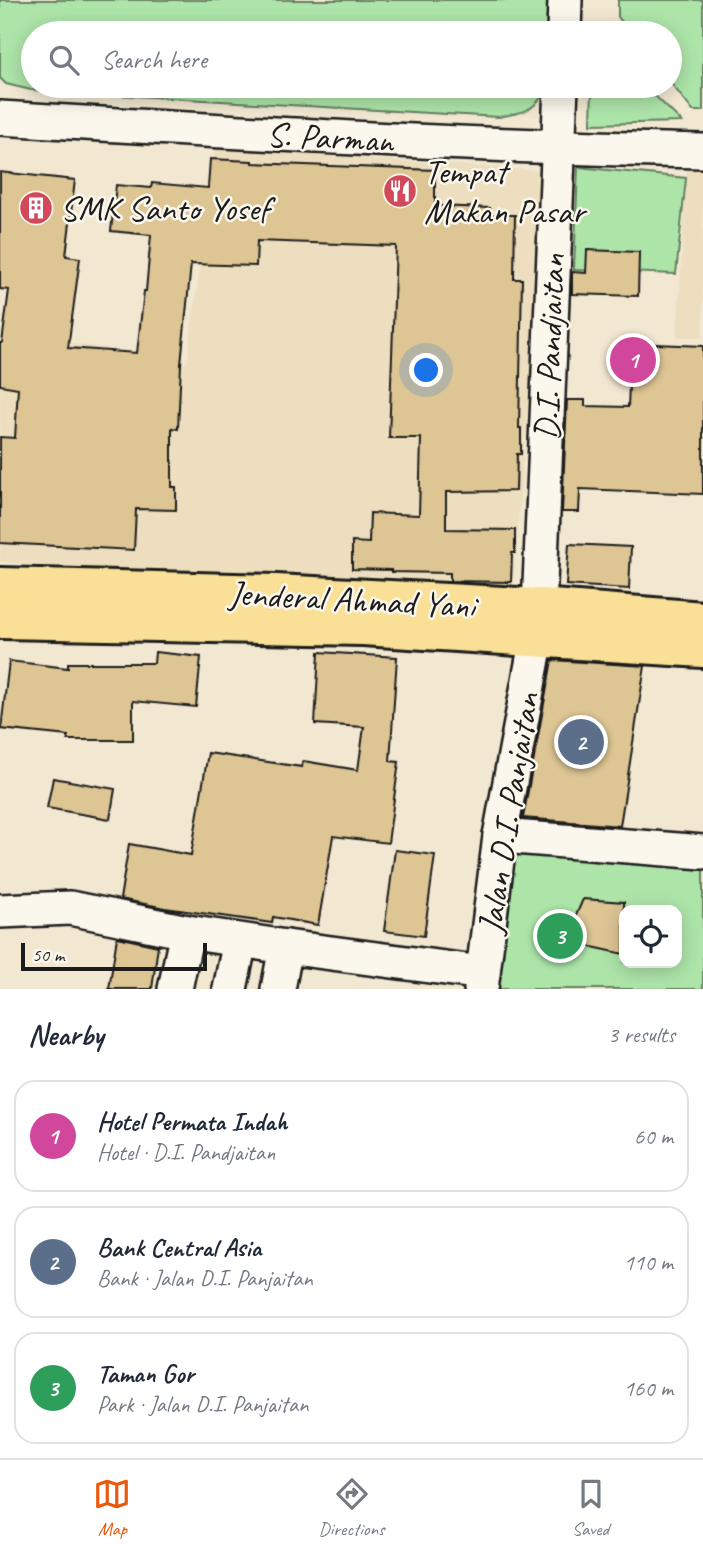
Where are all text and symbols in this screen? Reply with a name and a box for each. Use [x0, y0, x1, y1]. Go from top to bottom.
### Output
search box [21, 21, 682, 98]
icon: search [45, 41, 83, 79]
text: Search here [101, 43, 207, 76]
street label: S. Parman [266, 112, 396, 163]
place label: Tempat Makan Pasar [424, 149, 588, 234]
restaurant icon: Tempat Makan Pasar [381, 172, 419, 210]
place label: SMK Santo Yosef [60, 186, 276, 231]
building icon: SMK Santo Yosef [17, 189, 55, 227]
street label: D.I. Pandjaitan [524, 253, 575, 441]
pin: 1 [610, 334, 656, 386]
your location [409, 353, 443, 387]
street label: Jenderal Ahmad Yani [226, 570, 480, 629]
street label: Jalan D.I. Panjaitan [467, 689, 550, 938]
pin: 2 [558, 716, 604, 768]
map controls [619, 905, 682, 968]
button: locate [619, 905, 682, 968]
pin: 3 [537, 910, 583, 962]
scale bar [21, 940, 206, 972]
text: 50 m [32, 943, 64, 967]
text: Nearby [28, 1016, 104, 1054]
text: 3 results [608, 1020, 675, 1049]
text: Hotel Permata Indah [97, 1105, 287, 1138]
text: 1 [48, 1122, 58, 1151]
text: 60 m [634, 1122, 673, 1151]
text: Hotel · D.I. Pandjaitan [97, 1138, 275, 1167]
text: Bank Central Asia [97, 1231, 261, 1264]
text: 2 [48, 1248, 58, 1277]
text: 110 m [624, 1248, 673, 1277]
text: Bank · Jalan D.I. Panjaitan [97, 1264, 313, 1293]
text: Taman Gor [97, 1357, 194, 1390]
text: 3 [48, 1374, 58, 1403]
text: 160 m [624, 1374, 673, 1403]
text: Park · Jalan D.I. Panjaitan [97, 1390, 308, 1419]
tab: Map [93, 1475, 131, 1541]
tab: Directions [318, 1475, 385, 1541]
tab: Saved [572, 1475, 610, 1541]

